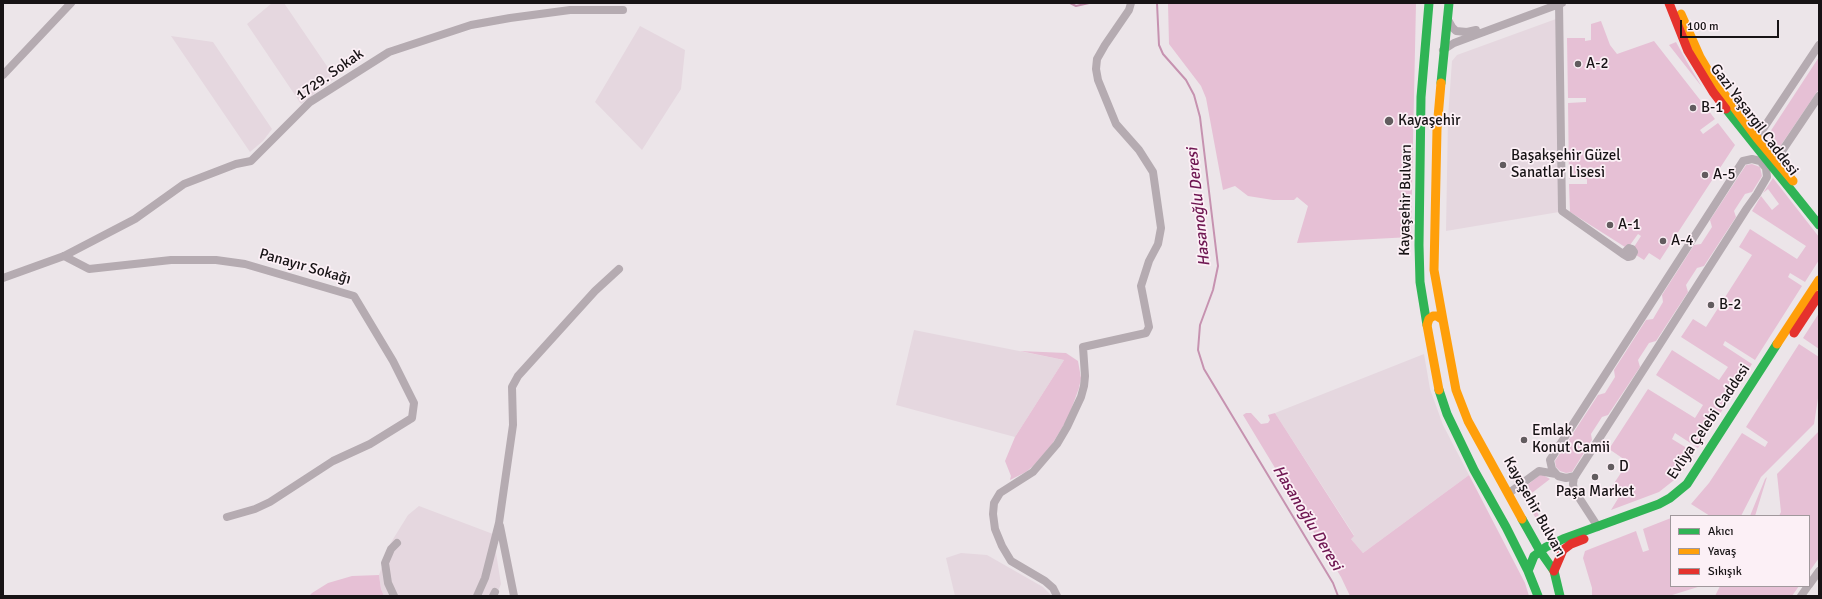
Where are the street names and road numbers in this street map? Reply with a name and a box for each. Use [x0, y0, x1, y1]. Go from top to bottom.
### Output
street label: 1729. Sokak [293, 45, 367, 105]
street label: Gazi Yaşargil Caddesi [1706, 60, 1802, 180]
street label: Kayaşehir Bulvarı [1396, 144, 1416, 256]
street label: Panayır Sokağı [257, 245, 353, 289]
street label: Evliya Çelebi Caddesi [1664, 361, 1754, 483]
street label: Kayaşehir Bulvarı [1499, 454, 1569, 560]

